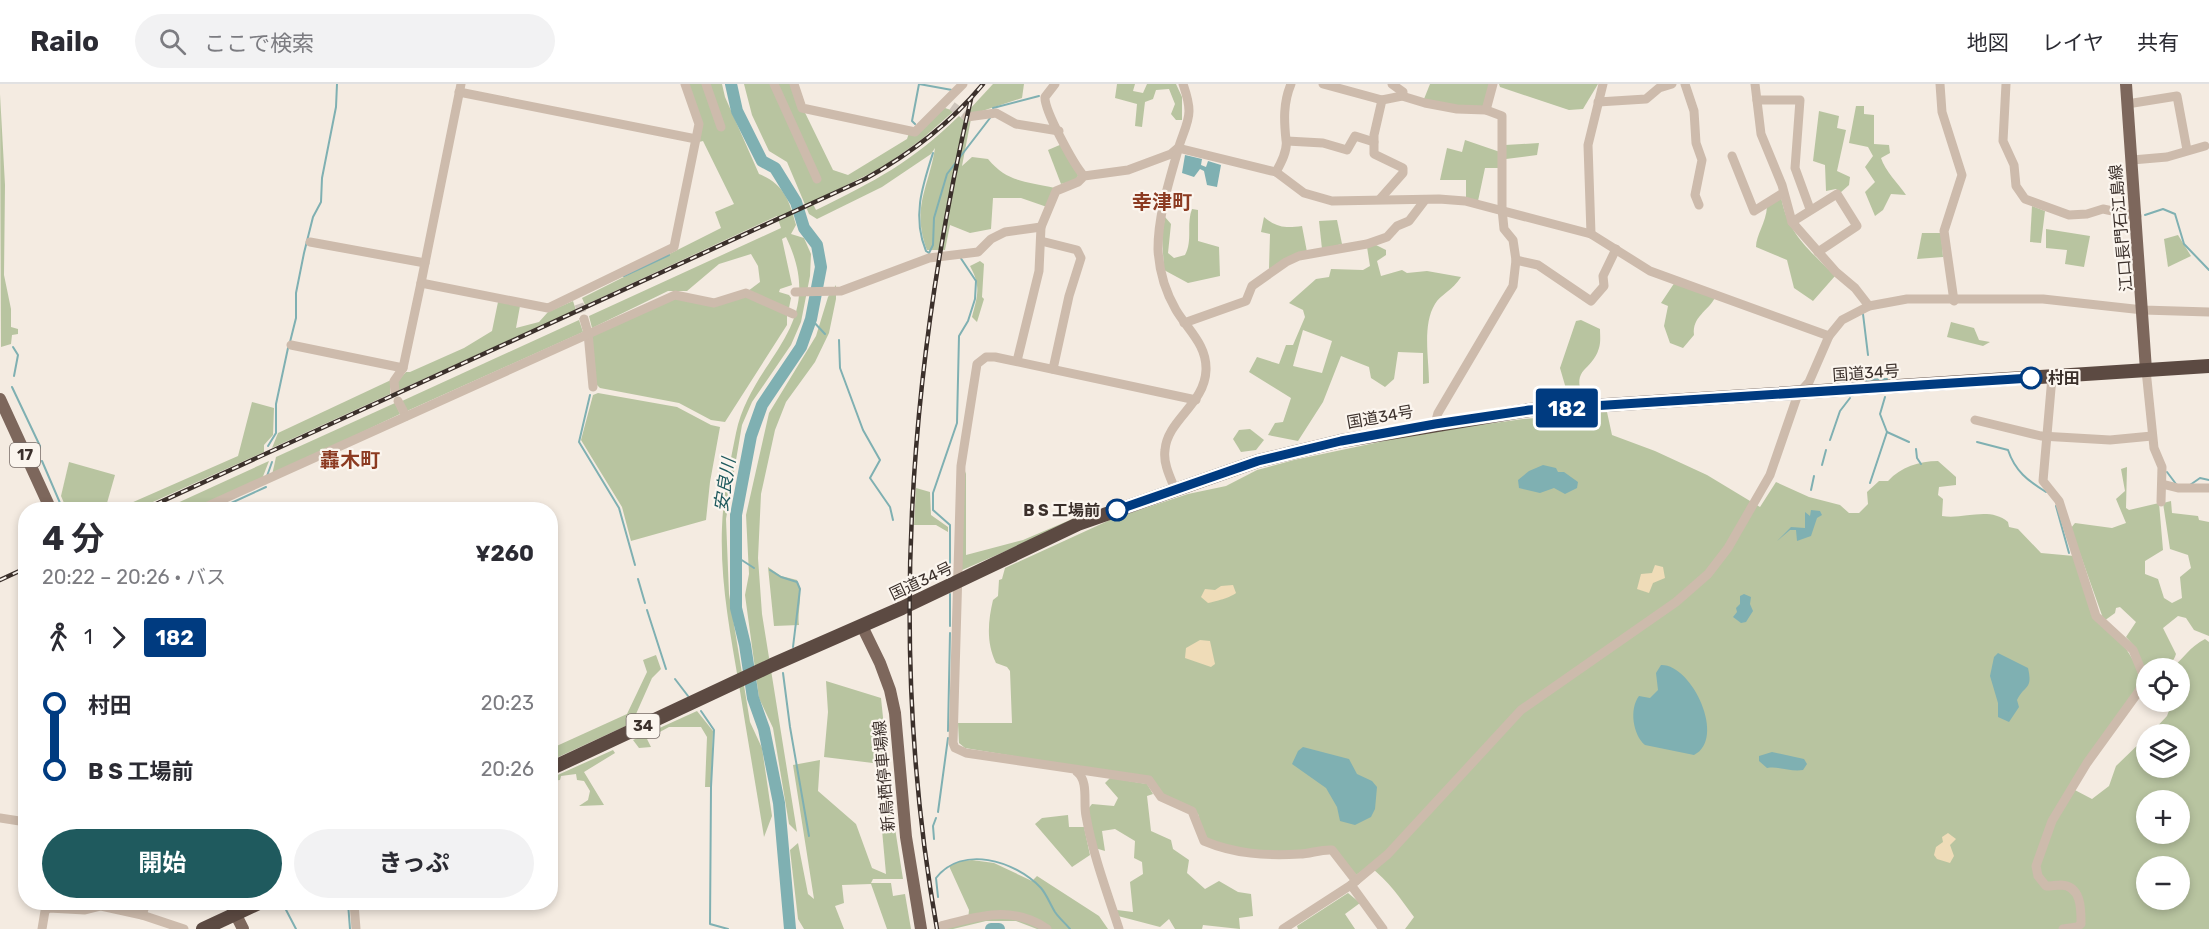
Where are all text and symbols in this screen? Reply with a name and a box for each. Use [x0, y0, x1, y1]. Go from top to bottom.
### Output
search box [135, 14, 555, 68]
text: Railo [30, 25, 99, 58]
icon: search [156, 25, 189, 58]
text: ここで検索 [204, 30, 314, 57]
text: 地図 [1967, 30, 2009, 55]
text: レイヤ [2042, 30, 2104, 55]
text: 共有 [2137, 30, 2179, 55]
street label: 江口長門石江島線 [2106, 163, 2136, 293]
district label: 幸津町 [1132, 190, 1192, 214]
street label: 国道34号 [1832, 361, 1900, 385]
marker: 村田 [2020, 367, 2042, 389]
place label: 村田 [2048, 369, 2080, 388]
line badge: 182 [1532, 388, 1602, 428]
text: 182 [1548, 396, 1586, 421]
street label: 国道34号 [1345, 402, 1415, 432]
road number: 17 [10, 443, 40, 467]
district label: 轟木町 [320, 448, 380, 472]
water label: 安良川 [710, 455, 740, 513]
marker: B S 工場前 [1106, 499, 1128, 521]
place label: B S 工場前 [1023, 501, 1100, 520]
text: 4 分 [42, 519, 105, 558]
text: ¥260 [475, 540, 534, 567]
street label: 国道34号 [886, 558, 956, 604]
text: 20:22 – 20:26 · バス [42, 565, 226, 589]
icon: walk [42, 621, 75, 654]
icon: forward [102, 621, 135, 654]
text: 1 [84, 625, 93, 649]
text: 182 [156, 625, 194, 650]
map controls [2136, 658, 2190, 910]
button: locate [2136, 658, 2190, 712]
text: 20:23 [481, 691, 534, 715]
text: 村田 [88, 692, 132, 719]
road number: 34 [626, 714, 660, 738]
street label: 新鳥栖停車場線 [870, 719, 898, 833]
button: layers [2136, 724, 2190, 778]
text: 20:26 [481, 757, 534, 781]
text: B S 工場前 [88, 758, 193, 785]
button: + [2136, 790, 2190, 844]
button: 開始 [42, 829, 282, 898]
button: きっぷ [294, 829, 534, 898]
button: − [2136, 856, 2190, 910]

